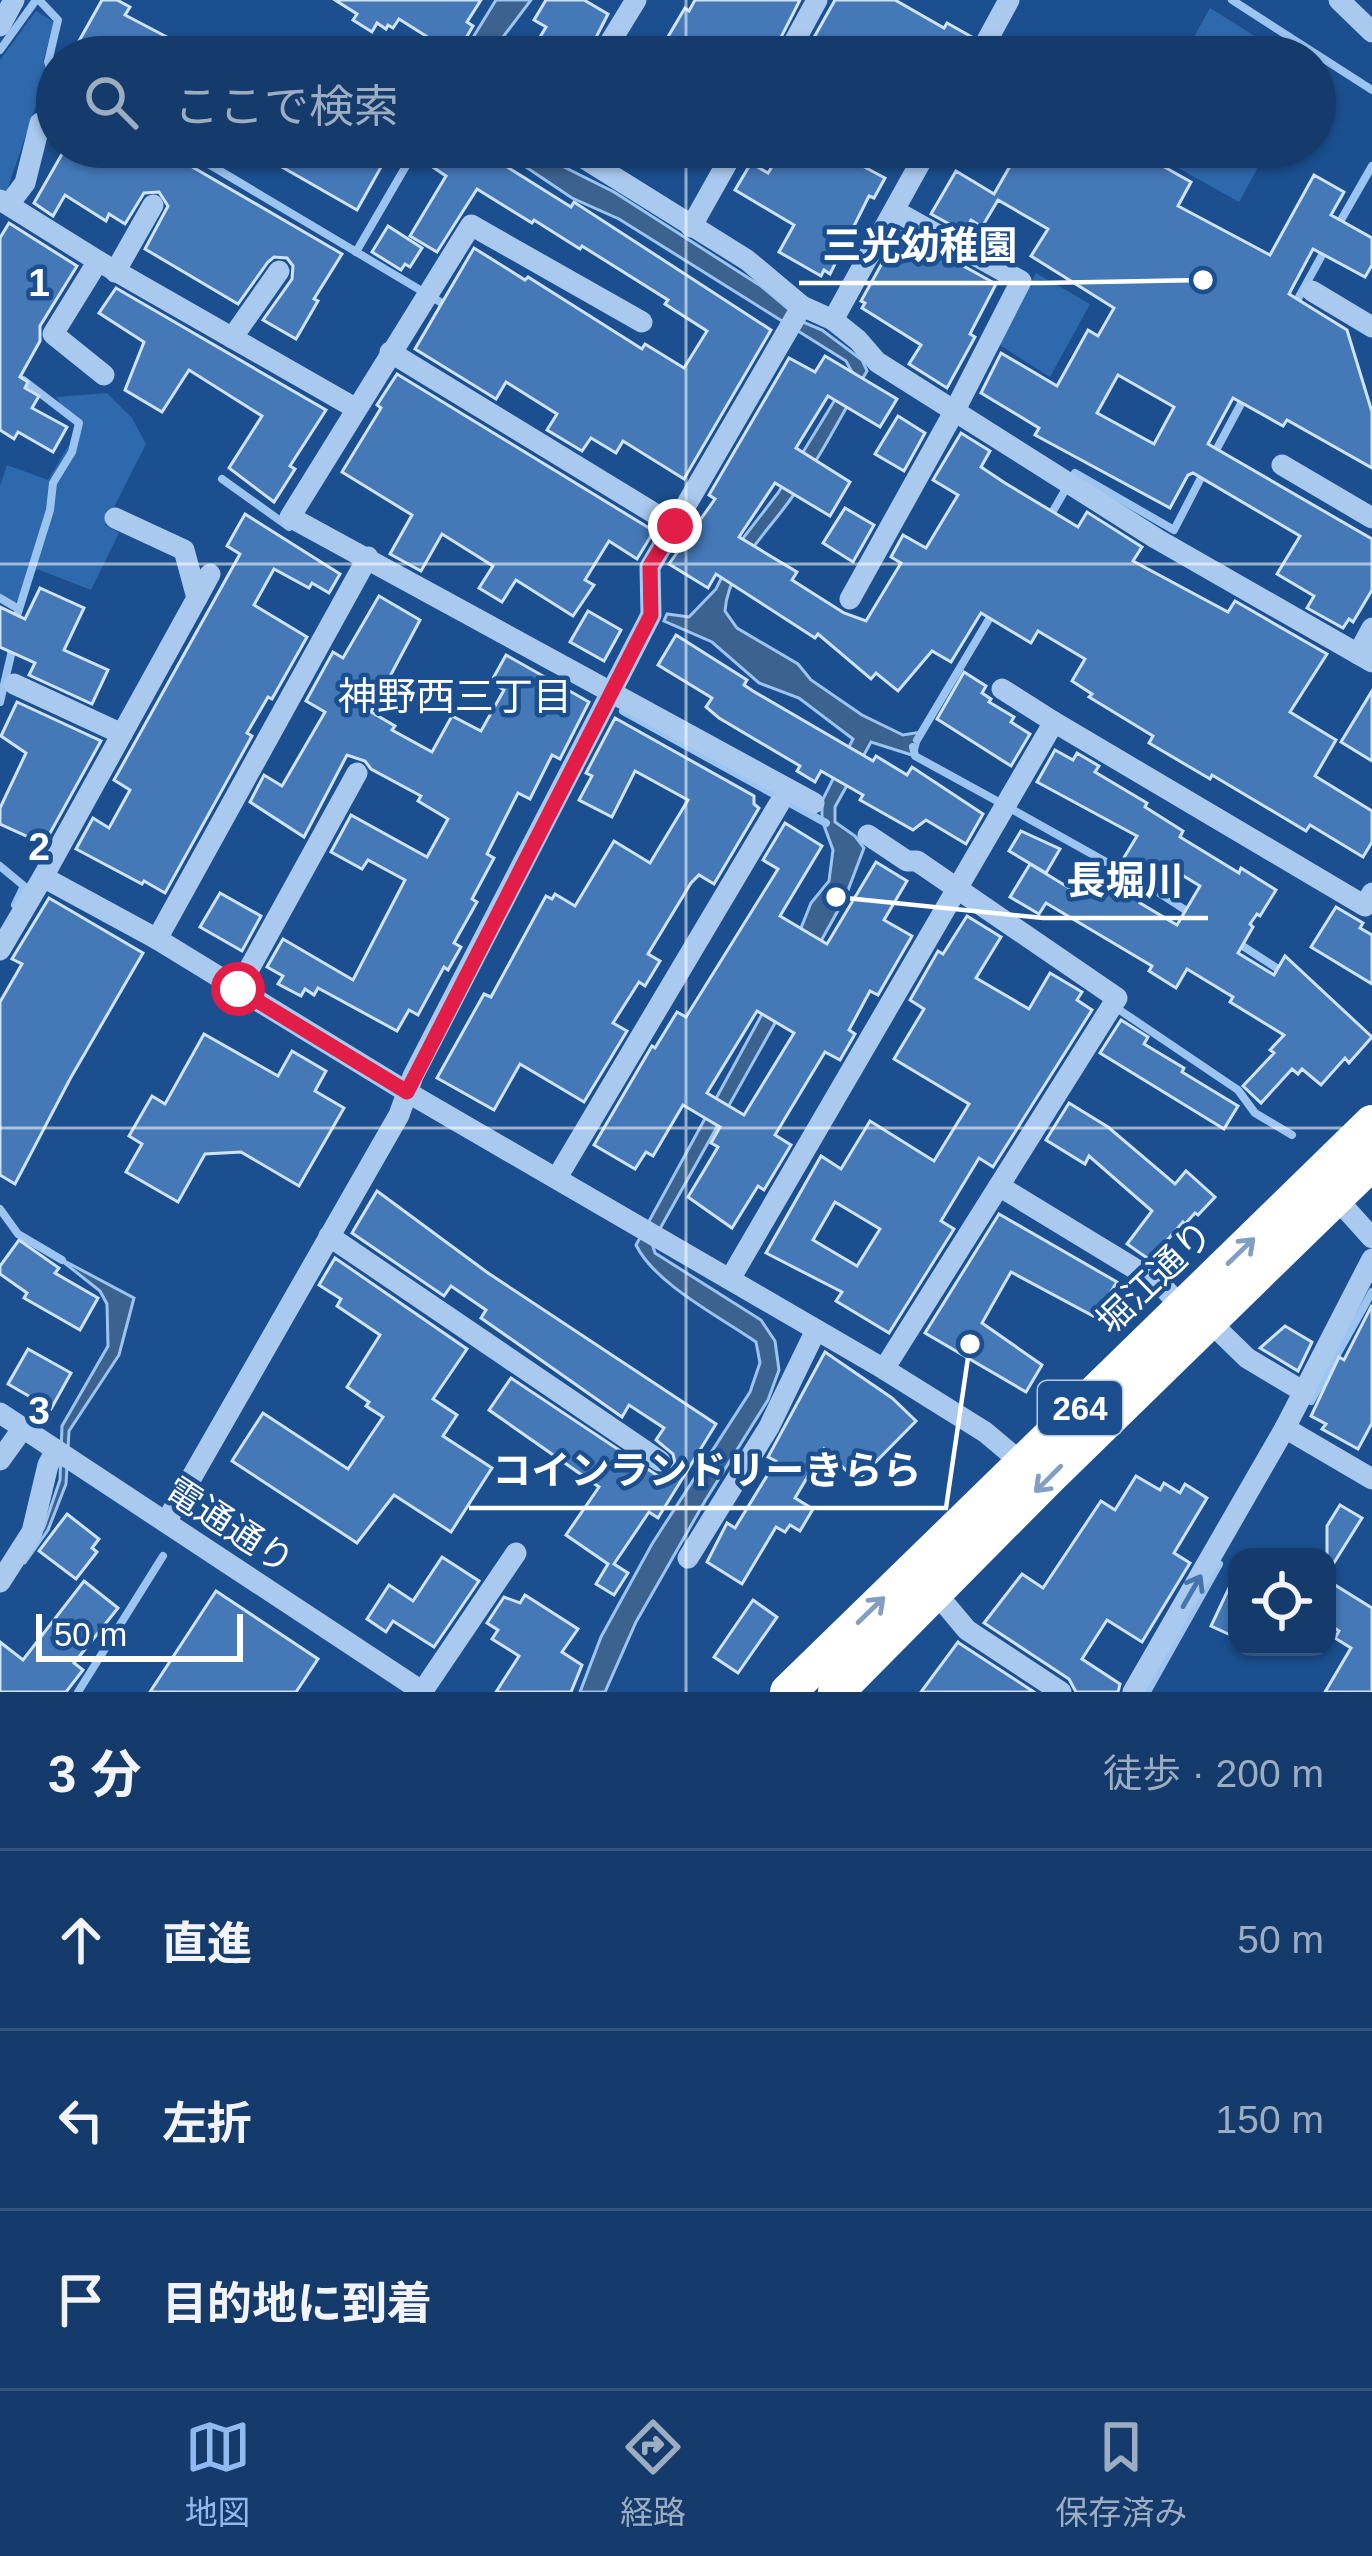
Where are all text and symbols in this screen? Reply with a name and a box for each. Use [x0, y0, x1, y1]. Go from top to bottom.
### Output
search box [36, 36, 1336, 168]
icon: search [78, 69, 144, 135]
text: ここで検索 [174, 81, 399, 132]
callout: 三光幼稚園 [799, 208, 1042, 283]
text: 三光幼稚園 [822, 224, 1018, 267]
text: 1 [28, 261, 50, 304]
route end [648, 499, 702, 553]
district label: 神野西三丁目 [338, 675, 572, 718]
text: 2 [28, 825, 50, 868]
callout: 長堀川 [1043, 843, 1208, 918]
text: 長堀川 [1066, 859, 1184, 902]
route start [211, 962, 265, 1016]
street label: 堀江通り [1088, 1213, 1220, 1342]
one-way arrow [1226, 1237, 1255, 1265]
road number: 264 [1038, 1381, 1122, 1435]
text: 3 [28, 1389, 50, 1432]
callout: コインランドリーきらら [469, 1433, 946, 1508]
text: コインランドリーきらら [492, 1449, 922, 1492]
one-way arrow [1034, 1464, 1063, 1492]
street label: 電通通り [158, 1469, 301, 1582]
map controls [1228, 1548, 1336, 1656]
button: locate [1228, 1548, 1336, 1656]
one-way arrow [1180, 1574, 1204, 1609]
one-way arrow [856, 1597, 885, 1625]
scale bar [36, 1608, 243, 1661]
text: 50 m [54, 1616, 127, 1653]
text: 3 分 [48, 1746, 142, 1803]
text: 徒歩 · 200 m [1103, 1752, 1324, 1795]
icon: ahead [48, 1907, 114, 1973]
text: 直進 [162, 1918, 252, 1969]
text: 50 m [1237, 1918, 1324, 1961]
icon: left [48, 2087, 114, 2153]
text: 左折 [162, 2098, 252, 2149]
text: 150 m [1216, 2098, 1324, 2141]
icon: arrive [48, 2267, 114, 2333]
text: 目的地に到着 [162, 2278, 432, 2329]
tab: 地図 [185, 2414, 251, 2534]
tab: 経路 [620, 2414, 686, 2534]
tab: 保存済み [1055, 2414, 1187, 2534]

